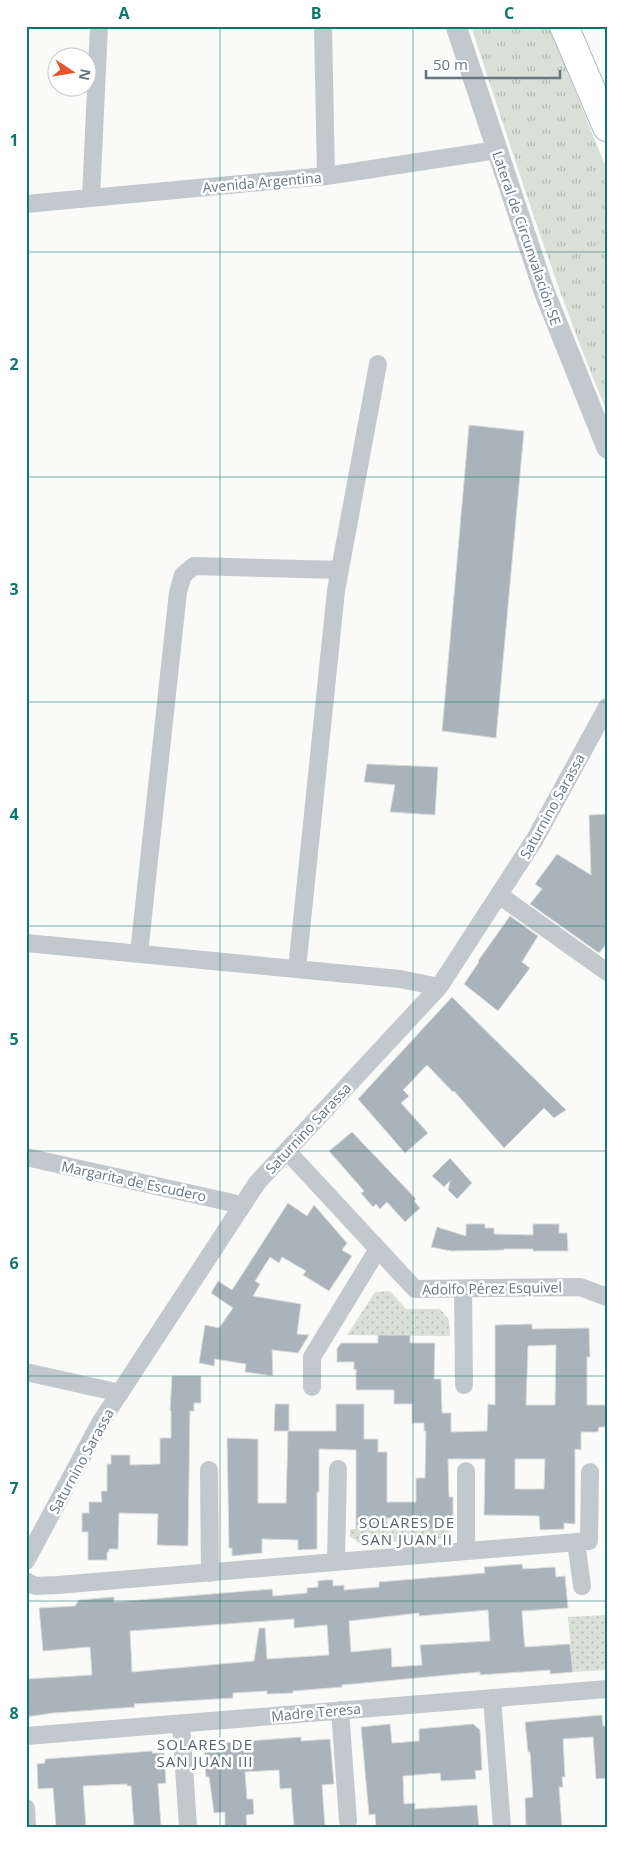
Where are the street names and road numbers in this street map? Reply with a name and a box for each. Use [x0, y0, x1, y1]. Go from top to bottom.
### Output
street label: Lateral de Circunvalación SE [488, 148, 566, 328]
street label: Avenida Argentina [202, 167, 322, 197]
street label: Saturnino Sarassa [515, 750, 589, 862]
street label: Saturnino Sarassa [261, 1079, 355, 1177]
street label: Margarita de Escudero [60, 1156, 208, 1206]
street label: Adolfo Pérez Esquivel [422, 1277, 562, 1299]
street label: Saturnino Sarassa [44, 1405, 118, 1517]
street label: Madre Teresa [270, 1699, 362, 1725]

